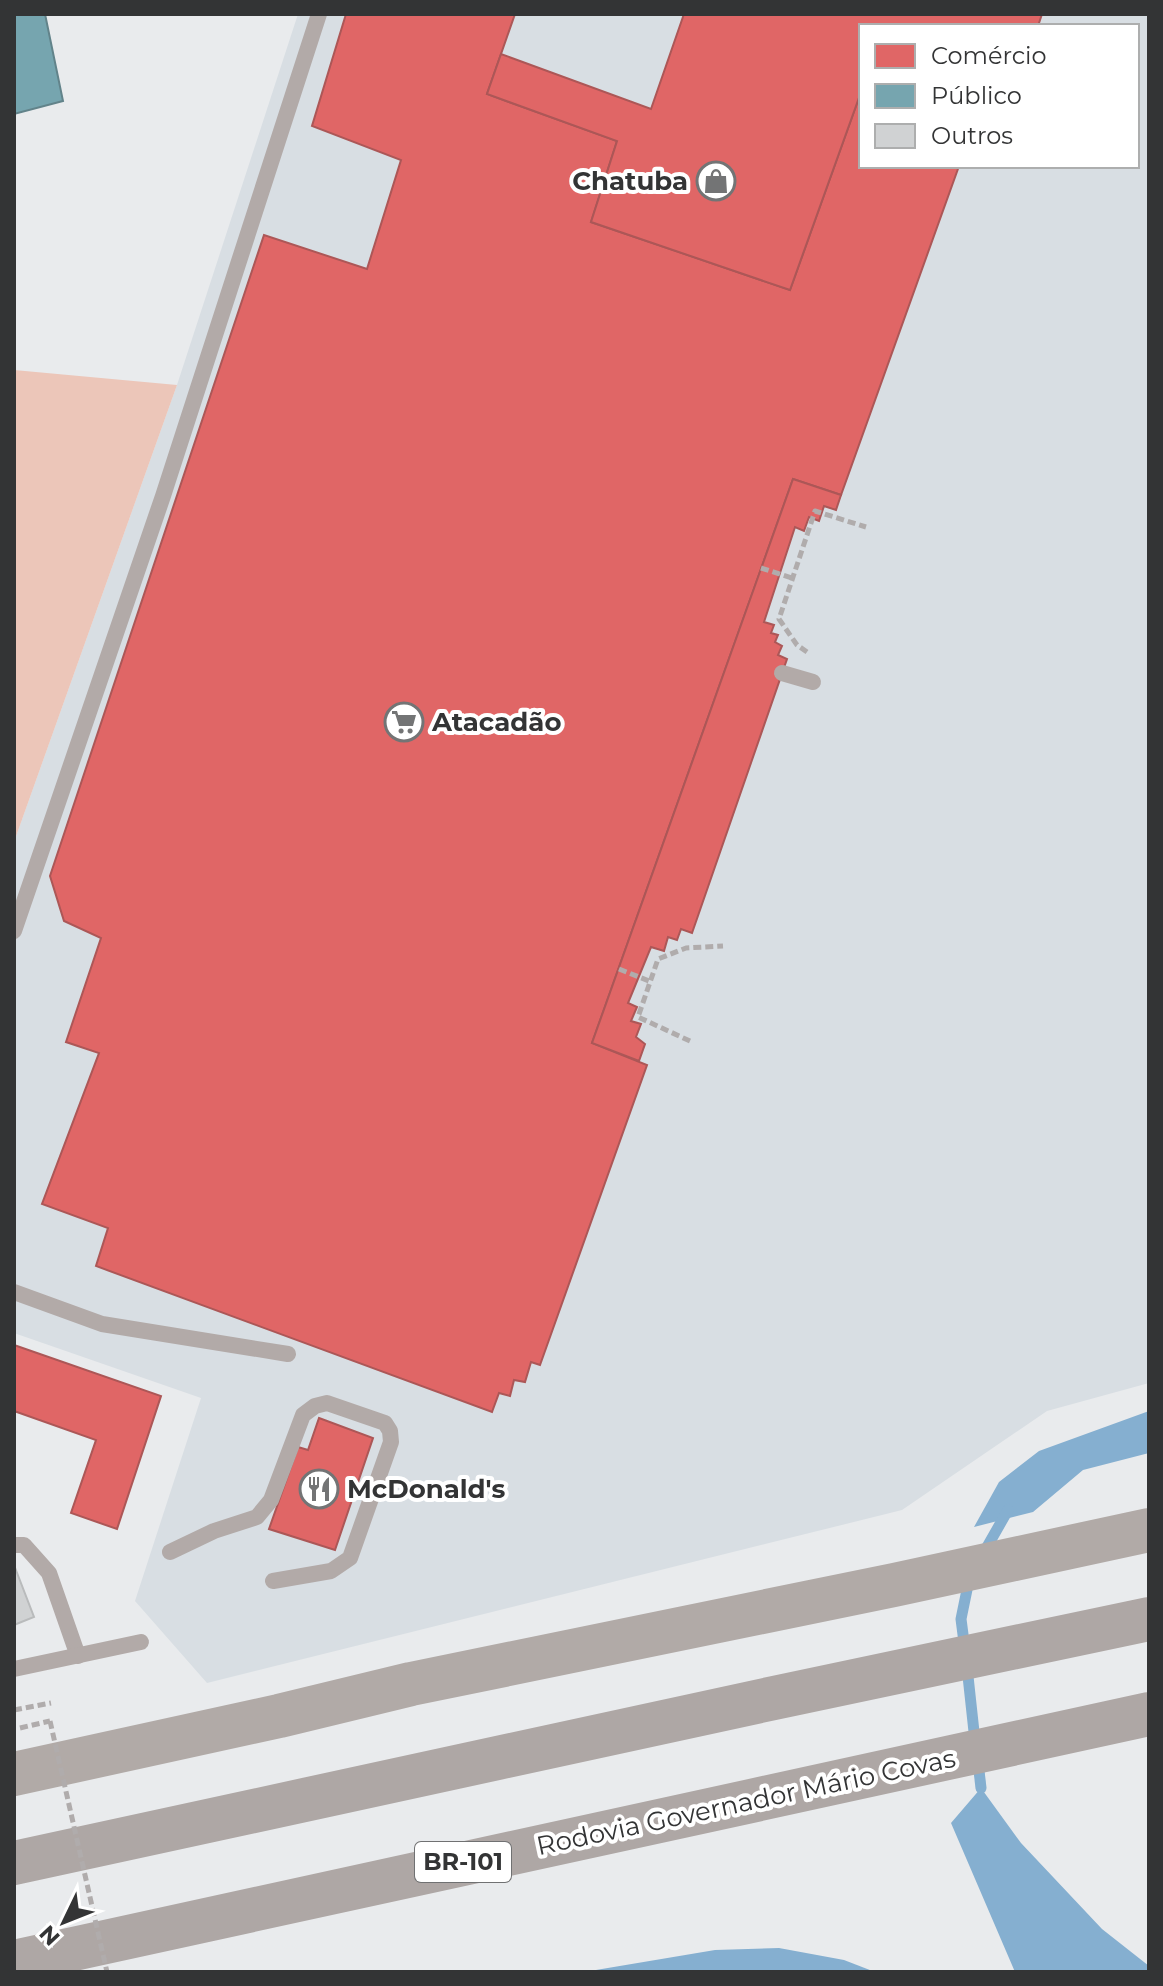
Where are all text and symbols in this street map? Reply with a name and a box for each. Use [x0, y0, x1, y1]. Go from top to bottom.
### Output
legend [859, 24, 1139, 168]
text: Comércio [931, 41, 1047, 70]
text: Público [931, 81, 1022, 110]
text: Outros [931, 121, 1013, 150]
shop icon: Chatuba [695, 160, 737, 202]
place label: Chatuba [572, 165, 688, 197]
supermarket icon: Atacadão [383, 701, 425, 743]
place label: Atacadão [431, 706, 561, 738]
restaurant icon: McDonald's [298, 1468, 340, 1510]
place label: McDonald's [347, 1473, 506, 1505]
street label: Rodovia Governador Mário Covas [534, 1742, 958, 1862]
road number: BR-101 [415, 1842, 511, 1882]
north arrow [24, 1882, 104, 1962]
text: N [34, 1920, 66, 1951]

